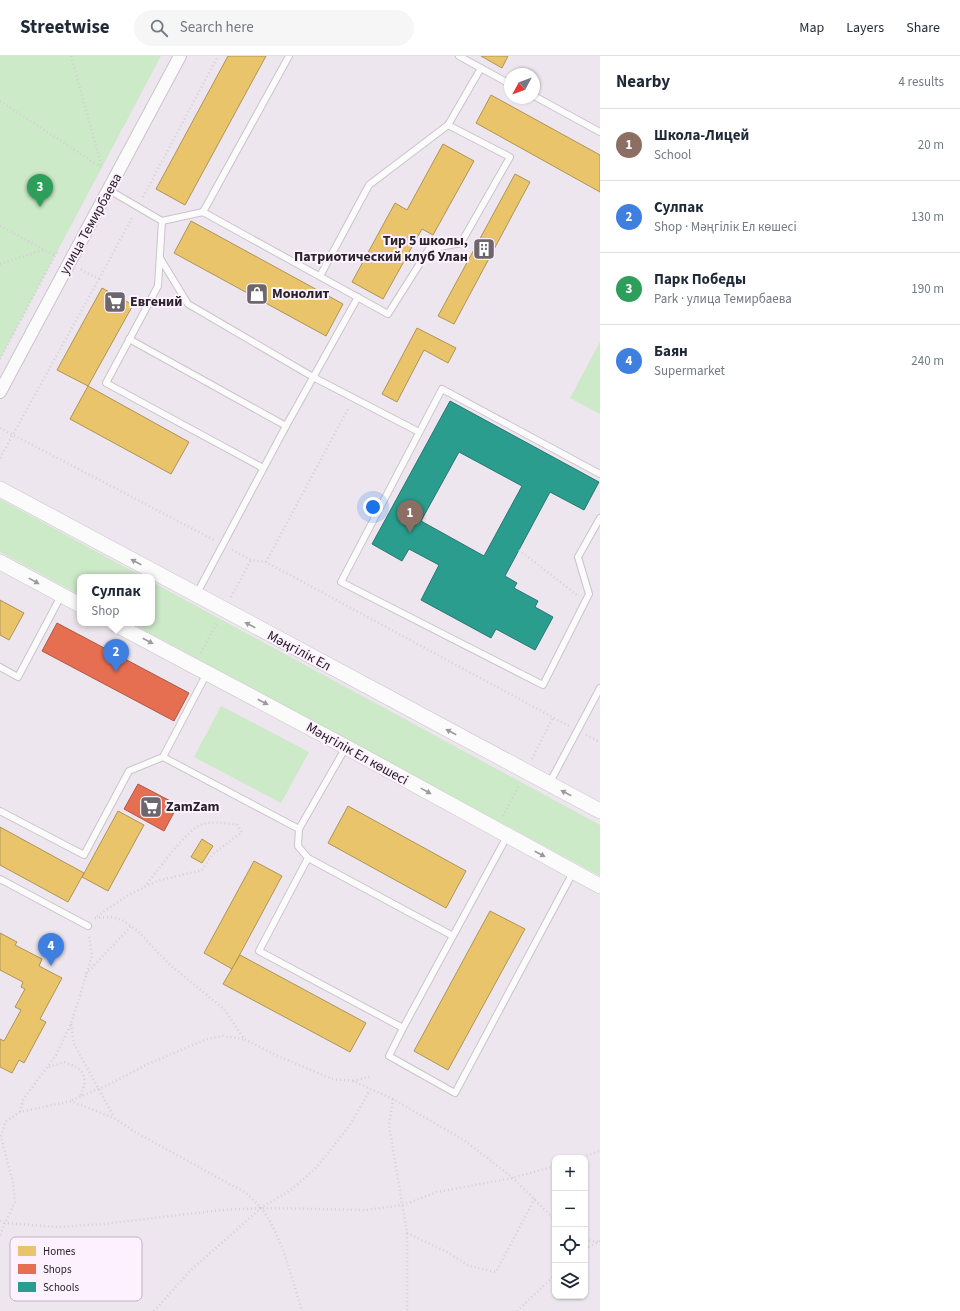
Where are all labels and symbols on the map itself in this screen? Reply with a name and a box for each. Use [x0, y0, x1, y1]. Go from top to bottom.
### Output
north arrow [504, 68, 540, 104]
street label: улица Темирбаева [55, 170, 127, 278]
pin: 3 [27, 174, 53, 207]
place label: Тир 5 школы, Патриотический клуб Улан [294, 231, 468, 267]
building icon: Тир 5 школы, Патриотический клуб Улан [471, 236, 497, 262]
shop icon: Монолит [244, 281, 270, 307]
place label: Монолит [272, 284, 330, 304]
supermarket icon: Евгений [102, 289, 128, 315]
place label: Евгений [130, 292, 182, 312]
your location [363, 497, 383, 517]
pin: 1 [397, 500, 423, 533]
one-way arrow [130, 559, 141, 566]
one-way arrow [28, 577, 40, 584]
one-way arrow [244, 621, 256, 628]
street label: Мәңгілік Ел [263, 626, 335, 676]
one-way arrow [142, 638, 154, 644]
pin: 2 [103, 639, 129, 672]
one-way arrow [257, 699, 268, 706]
street label: Мәңгілік Ел көшесі [302, 718, 412, 790]
one-way arrow [445, 729, 457, 735]
one-way arrow [420, 788, 432, 795]
one-way arrow [560, 790, 571, 796]
supermarket icon: ZamZam [138, 794, 164, 820]
place label: ZamZam [166, 797, 220, 817]
one-way arrow [534, 850, 546, 857]
pin: 4 [38, 933, 64, 966]
legend [10, 1237, 142, 1301]
text: Homes [43, 1244, 76, 1259]
text: Shops [43, 1262, 72, 1277]
text: Schools [43, 1280, 80, 1295]

